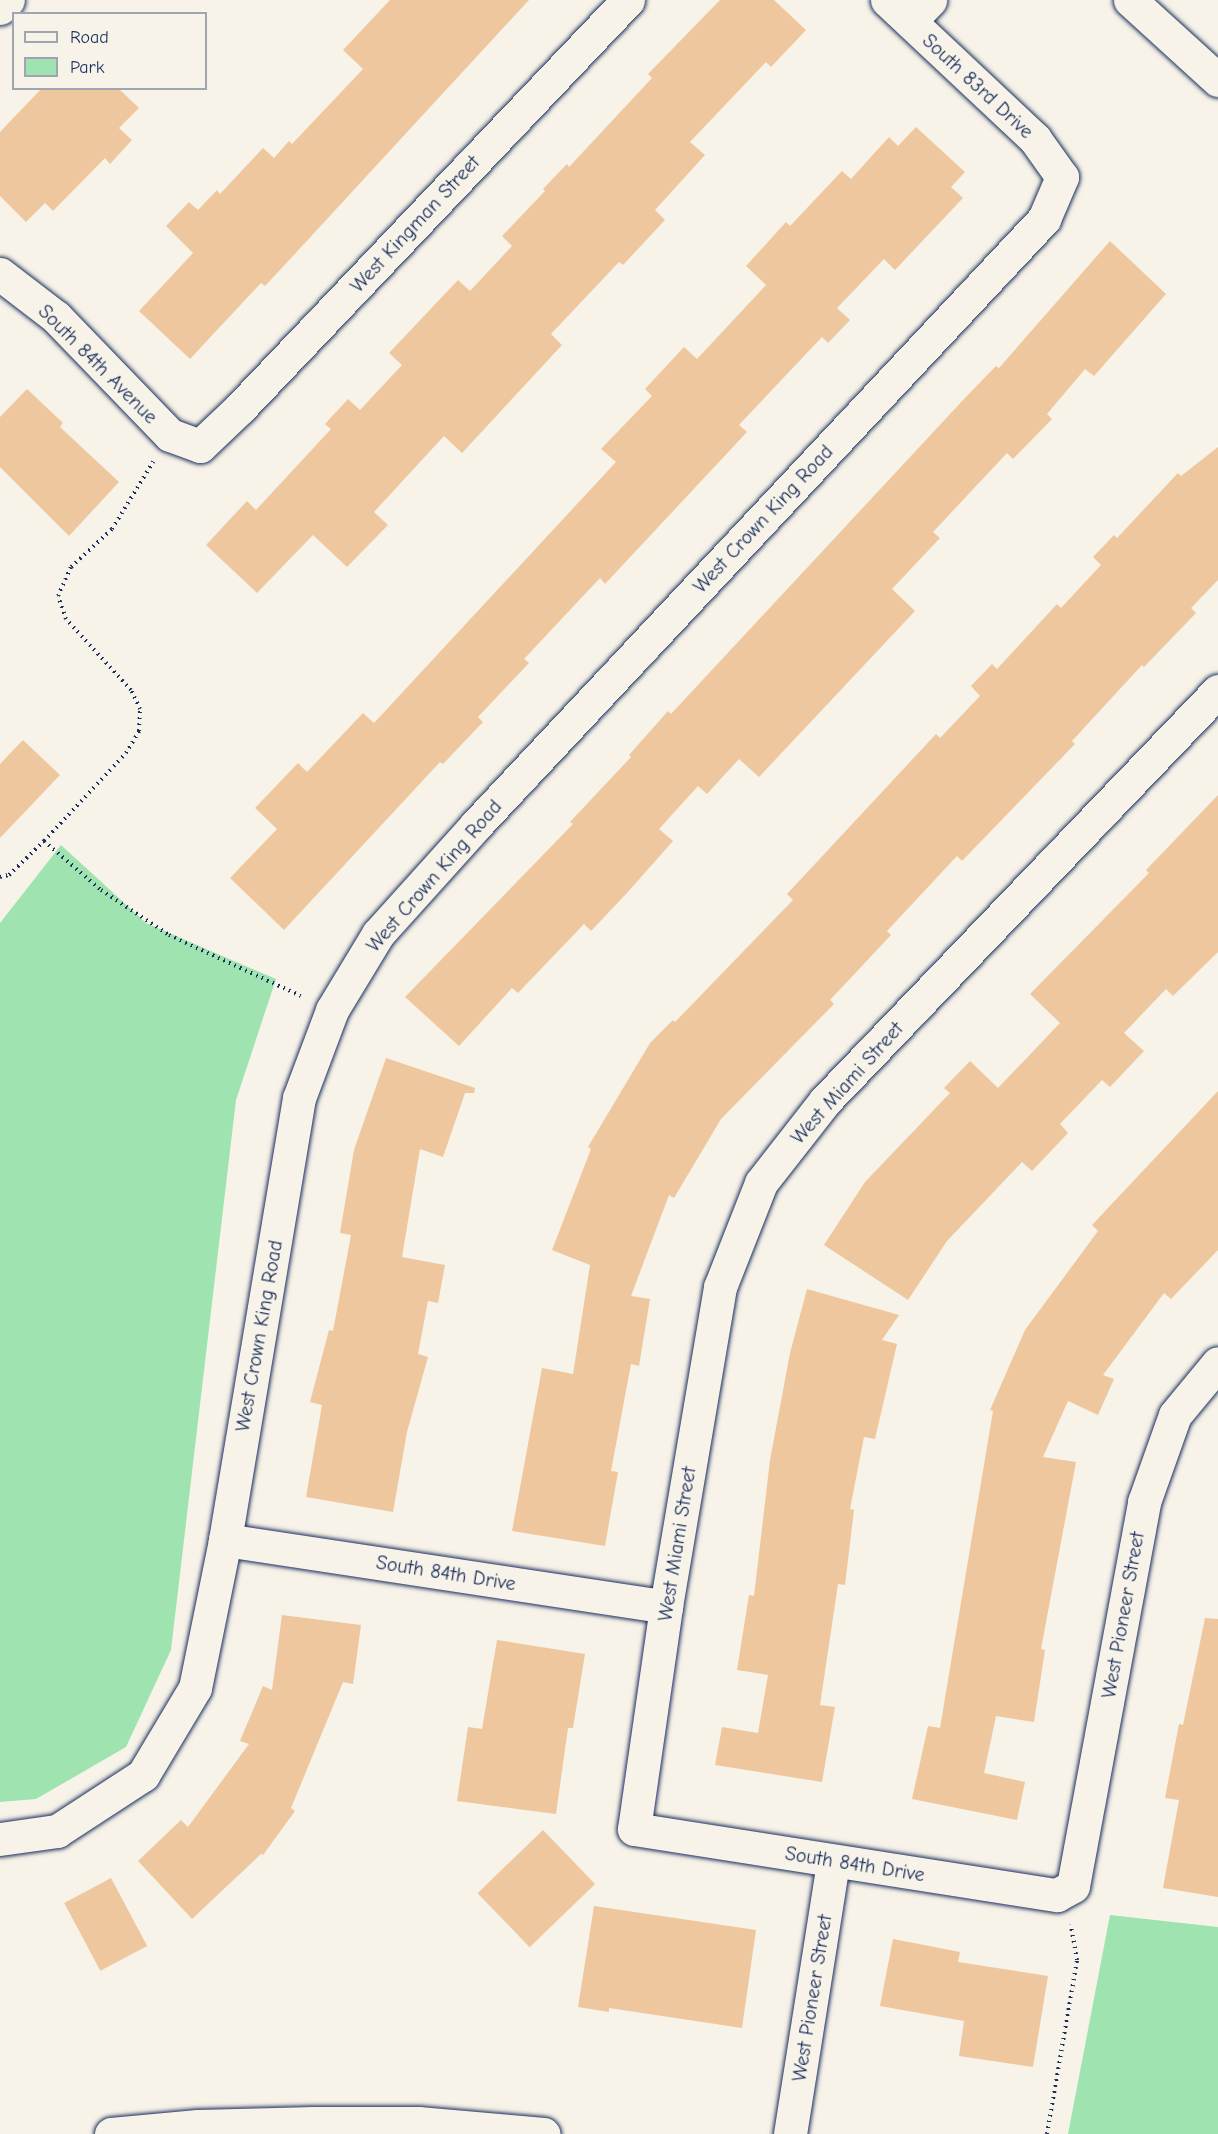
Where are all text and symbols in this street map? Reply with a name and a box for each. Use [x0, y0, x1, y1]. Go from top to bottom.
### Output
legend [12, 12, 207, 90]
text: Road [70, 27, 109, 48]
street label: South 83rd Drive [918, 28, 1038, 144]
text: Park [70, 57, 104, 78]
street label: West Kingman Street [345, 150, 485, 298]
street label: South 84th Avenue [33, 299, 163, 429]
street label: West Crown King Road [688, 440, 838, 598]
street label: West Crown King Road [361, 795, 507, 957]
street label: West Miami Street [786, 1017, 908, 1149]
street label: West Crown King Road [230, 1238, 288, 1434]
street label: West Miami Street [653, 1465, 701, 1623]
street label: West Pioneer Street [1097, 1530, 1149, 1700]
street label: South 84th Drive [374, 1550, 518, 1596]
street label: South 84th Drive [783, 1841, 927, 1887]
street label: West Pioneer Street [787, 1913, 837, 2083]

